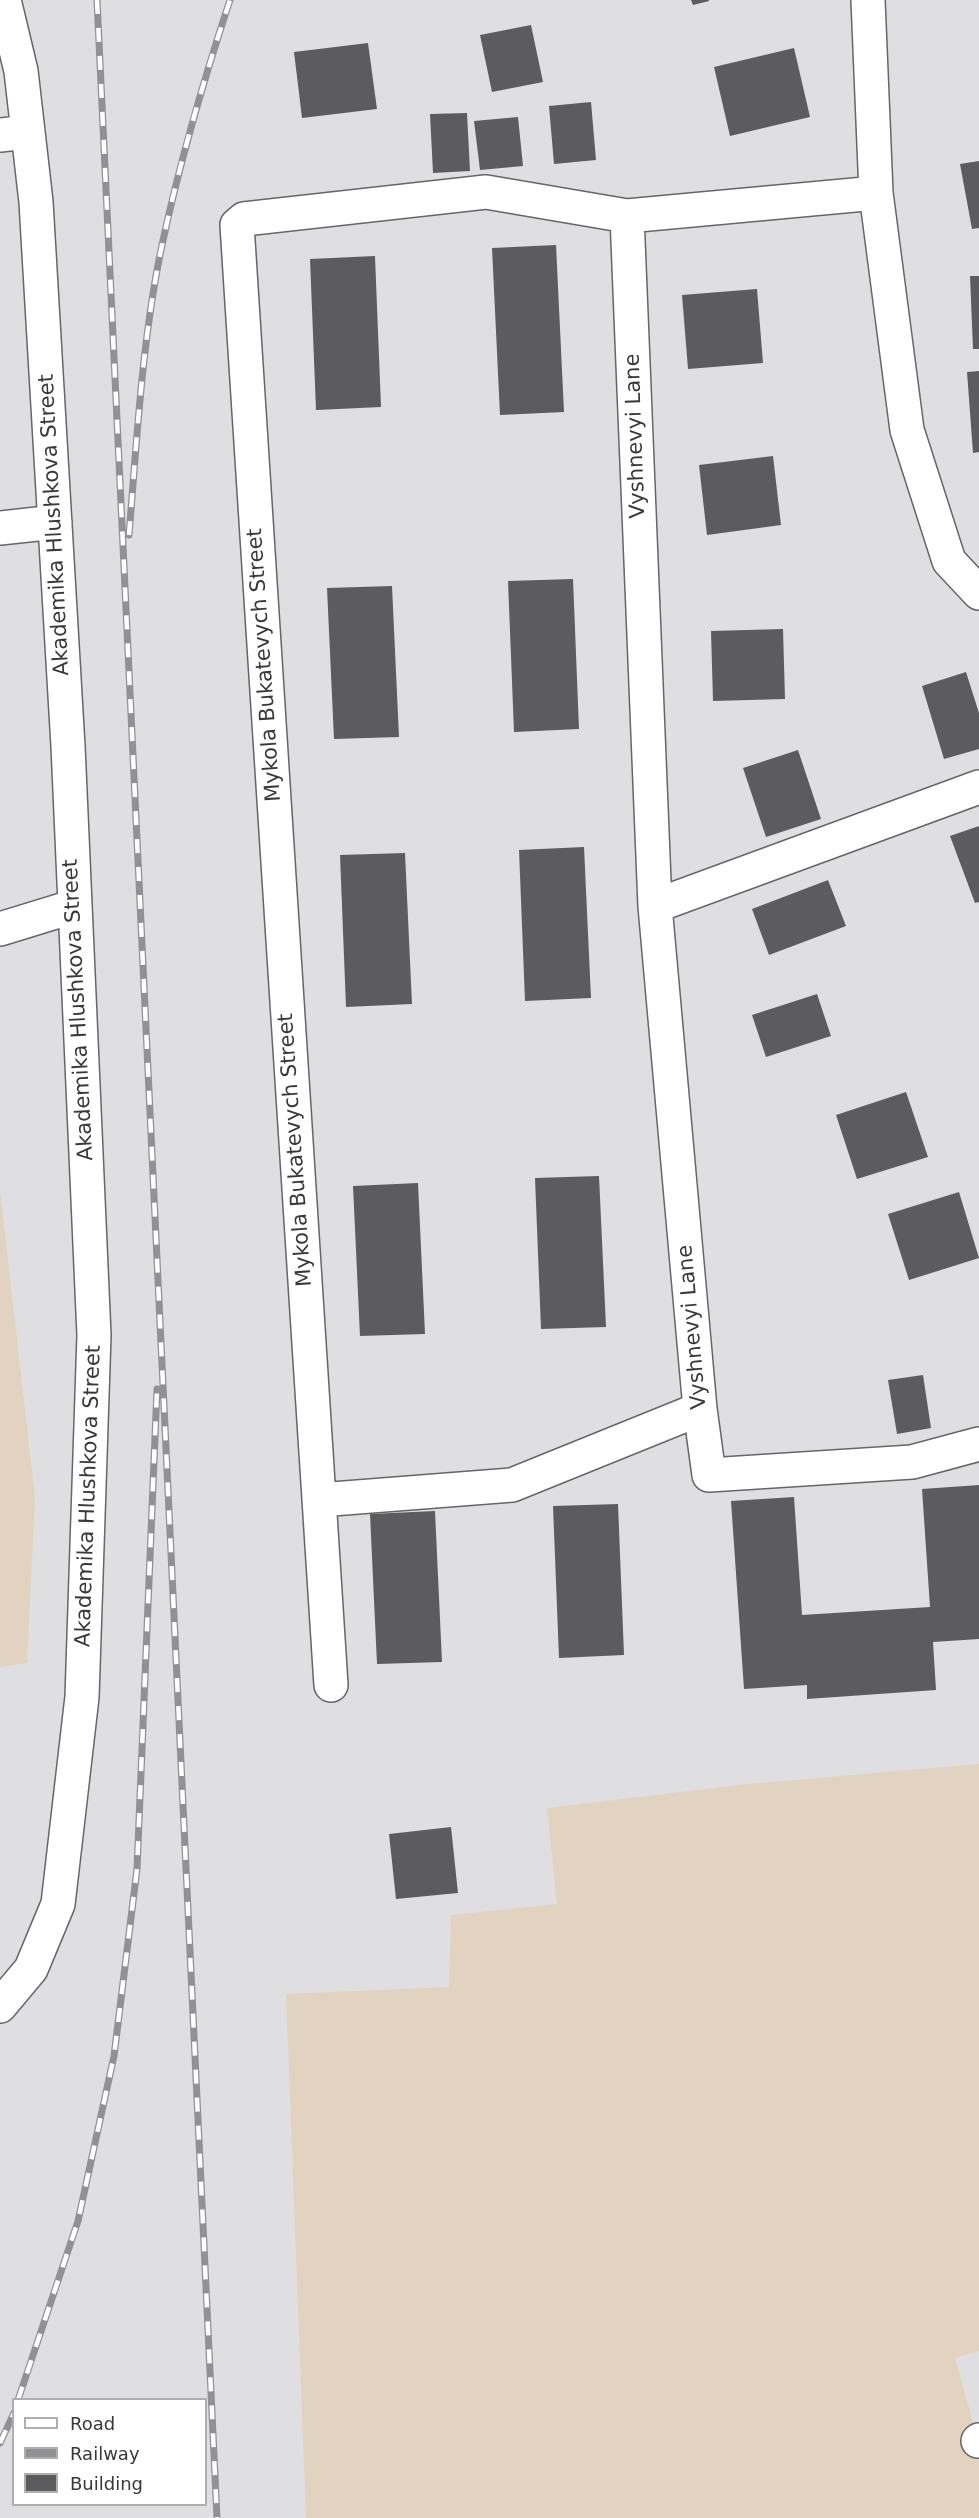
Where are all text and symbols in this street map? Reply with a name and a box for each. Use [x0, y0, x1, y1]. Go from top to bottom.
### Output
street label: Vyshnevyi Lane [621, 353, 651, 519]
street label: Akademika Hlushkova Street [35, 373, 75, 677]
street label: Mykola Bukatevych Street [243, 527, 287, 803]
street label: Akademika Hlushkova Street [59, 858, 99, 1162]
street label: Mykola Bukatevych Street [274, 1012, 318, 1288]
street label: Vyshnevyi Lane [673, 1244, 713, 1410]
street label: Akademika Hlushkova Street [71, 1345, 107, 1647]
legend [12, 2398, 207, 2506]
text: Road [70, 2413, 115, 2434]
text: Railway [70, 2443, 140, 2464]
text: Building [70, 2473, 143, 2494]

